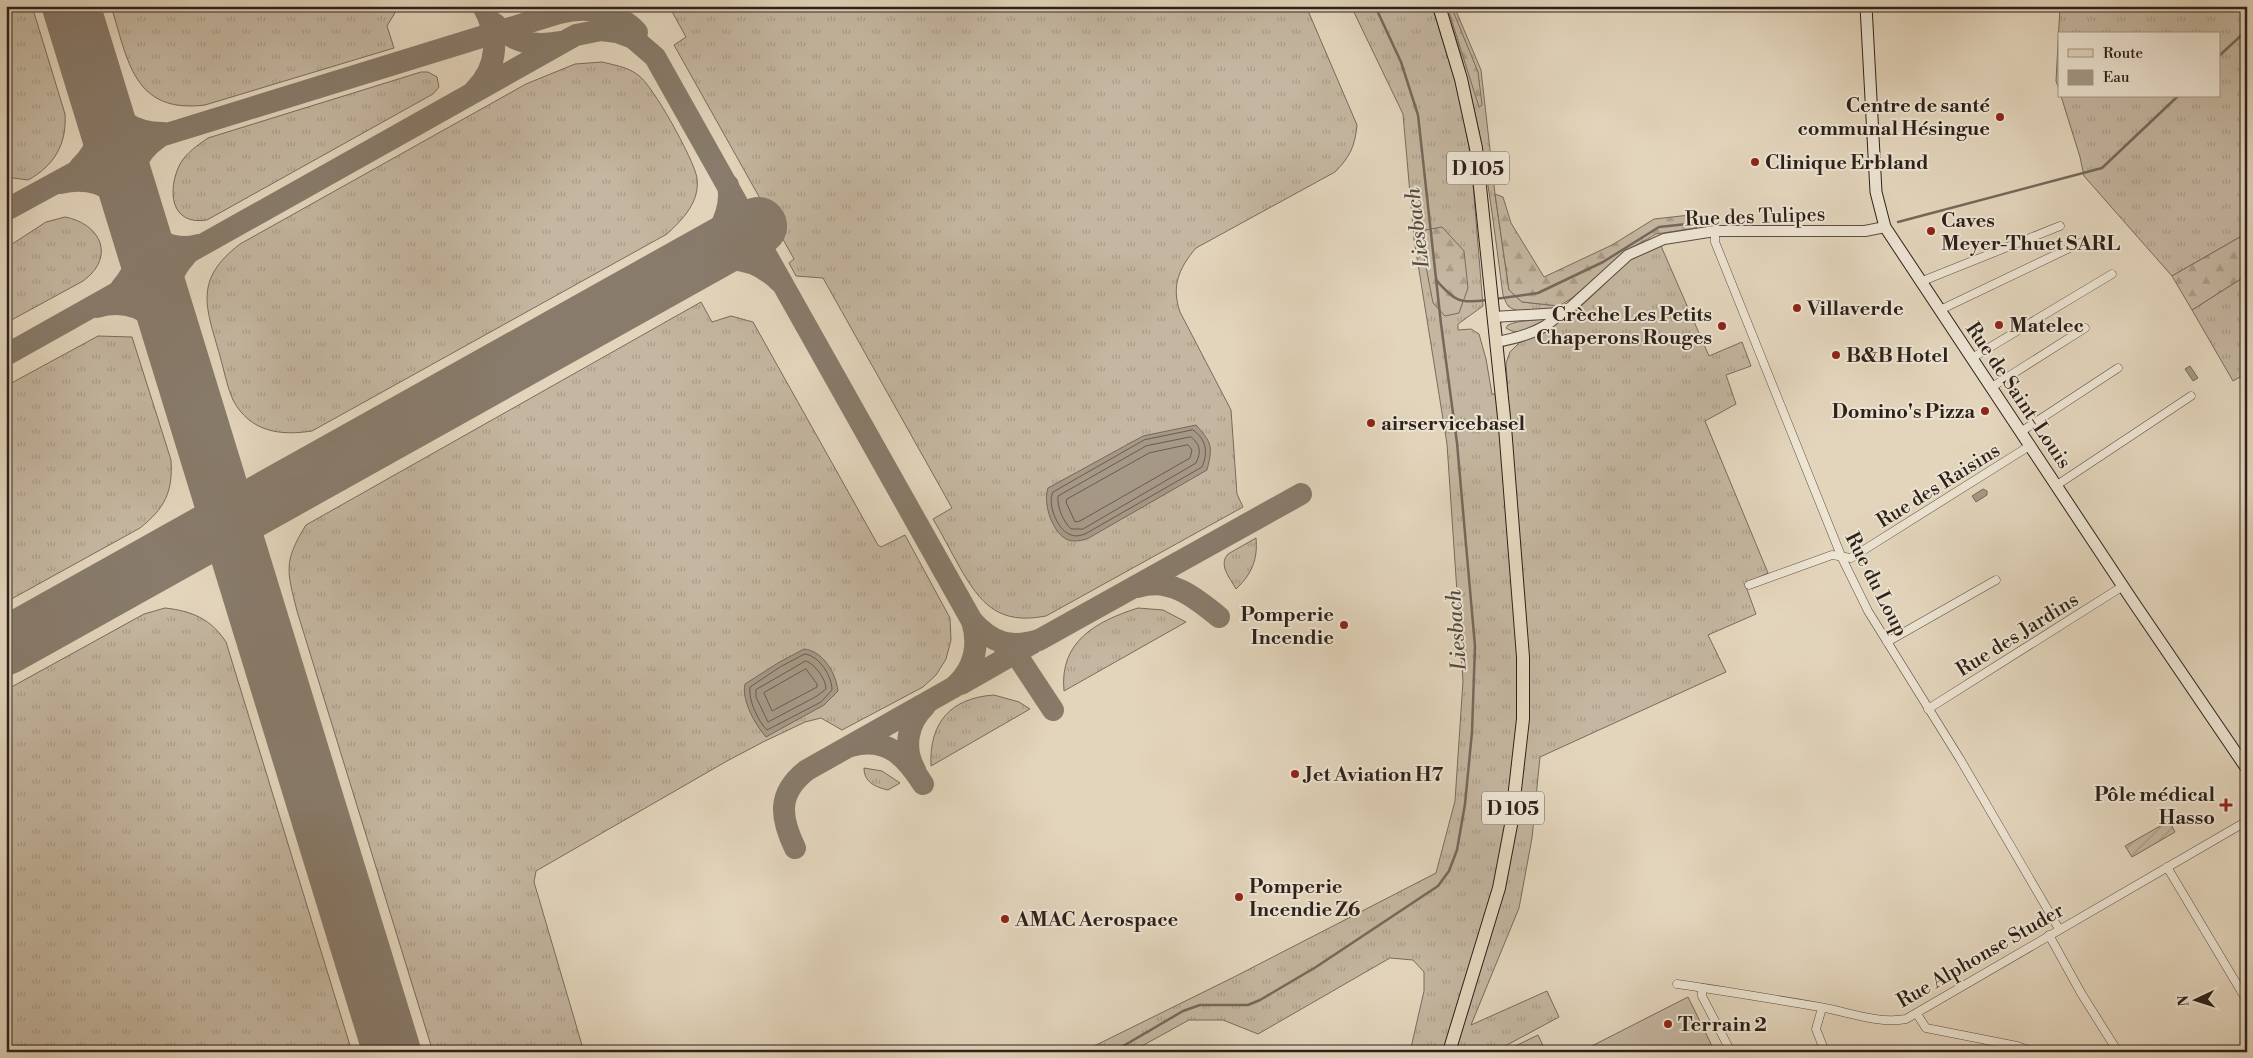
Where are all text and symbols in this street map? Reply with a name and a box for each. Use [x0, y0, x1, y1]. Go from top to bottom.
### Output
legend [2058, 32, 2220, 98]
text: Route [2103, 44, 2143, 63]
text: Eau [2103, 68, 2130, 87]
place label: Centre de santé communal Hésingue [1797, 94, 1990, 142]
marker: Centre de santé communal Hésingue [1994, 111, 2006, 123]
place label: Clinique Erbland [1765, 151, 1929, 176]
road number: D 105 [1447, 152, 1509, 184]
marker: Clinique Erbland [1749, 156, 1761, 168]
water label: Liesbach [1400, 186, 1436, 270]
street label: Rue des Tulipes [1684, 203, 1826, 232]
place label: Caves Meyer-Thuet SARL [1941, 209, 2120, 257]
marker: Caves Meyer-Thuet SARL [1925, 225, 1937, 237]
place label: Villaverde [1806, 297, 1904, 322]
marker: Villaverde [1791, 302, 1803, 314]
place label: Crèche Les Petits Chaperons Rouges [1536, 303, 1712, 351]
place label: Matelec [2009, 314, 2084, 339]
street label: Rue de Saint-Louis [1959, 318, 2076, 474]
marker: Matelec [1993, 319, 2005, 331]
marker: Crèche Les Petits Chaperons Rouges [1716, 320, 1728, 332]
place label: B&B Hotel [1846, 344, 1949, 369]
marker: B&B Hotel [1830, 349, 1842, 361]
place label: Domino's Pizza [1832, 400, 1975, 425]
marker: Domino's Pizza [1979, 405, 1991, 417]
place label: airservicebasel [1381, 412, 1526, 437]
marker: airservicebasel [1365, 417, 1377, 429]
street label: Rue des Raisins [1872, 438, 2005, 534]
street label: Rue du Loup [1839, 528, 1913, 641]
street label: Rue des Jardins [1952, 588, 2084, 683]
water label: Liesbach [1441, 589, 1473, 672]
place label: Pomperie Incendie [1240, 603, 1334, 651]
marker: Pomperie Incendie [1338, 619, 1350, 631]
place label: Jet Aviation H7 [1302, 763, 1443, 788]
marker: Jet Aviation H7 [1289, 768, 1301, 780]
place label: Pôle médical Hasso [2094, 783, 2215, 831]
road number: D 105 [1482, 791, 1544, 824]
marker: Pôle médical Hasso [2219, 798, 2233, 812]
place label: Pomperie Incendie Z6 [1249, 875, 1361, 923]
marker: Pomperie Incendie Z6 [1233, 891, 1245, 903]
street label: Rue Alphonse Studer [1893, 898, 2069, 1014]
place label: AMAC Aerospace [1014, 908, 1179, 933]
marker: AMAC Aerospace [999, 913, 1011, 925]
north arrow [2170, 976, 2220, 1026]
text: N [2175, 995, 2193, 1007]
place label: Terrain 2 [1678, 1013, 1767, 1038]
marker: Terrain 2 [1662, 1018, 1674, 1030]

